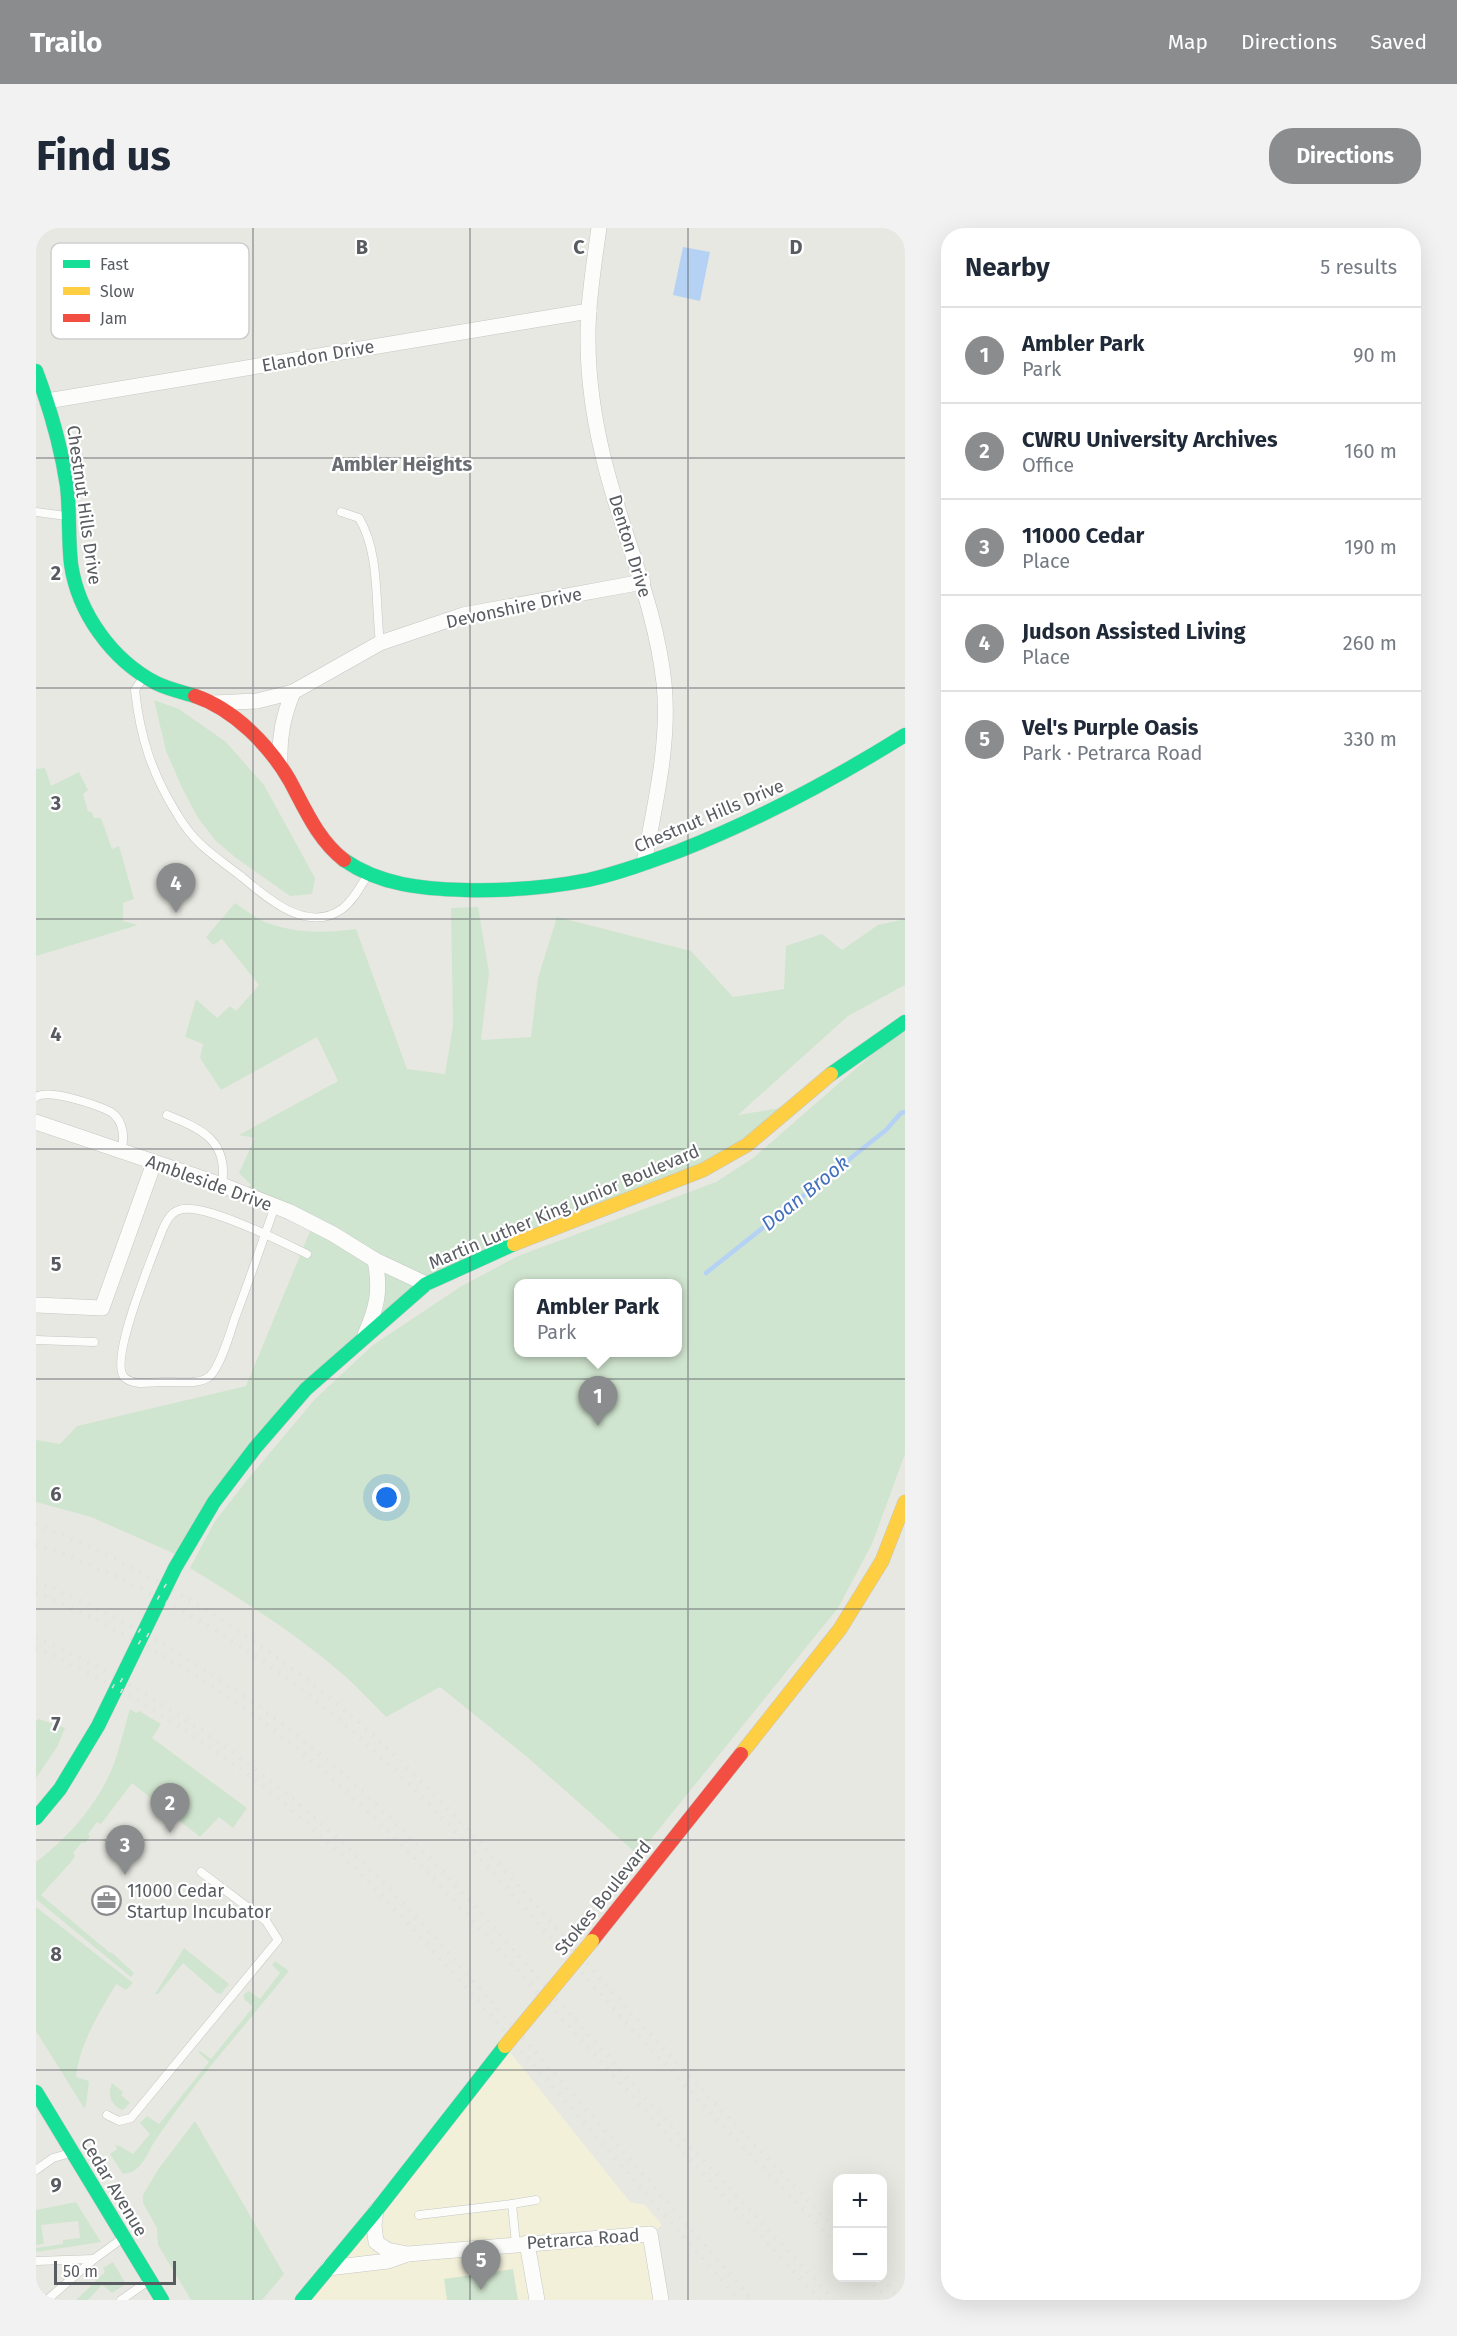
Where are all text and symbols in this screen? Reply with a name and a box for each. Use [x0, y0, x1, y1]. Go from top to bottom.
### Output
text: Trailo [30, 26, 102, 59]
text: Map [1168, 29, 1208, 55]
text: Directions [1241, 29, 1337, 55]
text: Saved [1370, 29, 1427, 55]
button: Directions [1269, 128, 1421, 184]
text: Find us [36, 131, 171, 181]
text: B [356, 235, 368, 259]
text: C [573, 235, 585, 259]
text: D [789, 235, 803, 259]
legend [51, 243, 249, 339]
text: Nearby [965, 252, 1050, 283]
text: Fast [100, 255, 129, 274]
text: 5 results [1320, 255, 1397, 279]
text: Slow [100, 282, 135, 301]
text: Jam [100, 309, 127, 328]
text: Ambler Park [1022, 330, 1144, 357]
street label: Elandon Drive [260, 335, 376, 377]
text: 1 [980, 343, 989, 367]
text: 90 m [1353, 343, 1397, 367]
text: Park [1022, 357, 1061, 381]
street label: Chestnut Hills Drive [62, 424, 106, 586]
text: CWRU University Archives [1022, 426, 1278, 453]
text: 2 [979, 439, 990, 463]
text: 160 m [1344, 439, 1397, 463]
district label: Ambler Heights [331, 452, 472, 476]
text: Office [1022, 453, 1074, 477]
street label: Denton Drive [604, 492, 656, 600]
text: 11000 Cedar [1022, 522, 1144, 549]
text: 3 [979, 535, 990, 559]
text: 190 m [1344, 535, 1397, 559]
text: Place [1022, 549, 1070, 573]
text: 2 [51, 561, 61, 585]
street label: Devonshire Drive [444, 583, 584, 633]
text: Judson Assisted Living [1022, 618, 1246, 645]
text: 4 [979, 631, 990, 655]
text: 260 m [1343, 631, 1397, 655]
text: Place [1022, 645, 1070, 669]
text: Vel's Purple Oasis [1022, 714, 1198, 741]
text: 5 [979, 727, 990, 751]
text: 330 m [1343, 727, 1397, 751]
text: Park · Petrarca Road [1022, 741, 1203, 765]
street label: Chestnut Hills Drive [631, 774, 787, 858]
text: 3 [50, 791, 61, 815]
pin: 4 [156, 864, 196, 913]
text: 4 [50, 1022, 62, 1046]
street label: Martin Luther King Junior Boulevard [425, 1140, 703, 1274]
street label: Ambleside Drive [143, 1150, 275, 1216]
water label: Doan Brook [756, 1150, 854, 1236]
text: 5 [51, 1252, 62, 1276]
popup [514, 1279, 682, 1357]
text: Ambler Park [537, 1293, 659, 1320]
text: Park [537, 1320, 576, 1344]
pin: 1 [578, 1376, 618, 1426]
text: 6 [50, 1482, 62, 1506]
your location [372, 1483, 401, 1512]
text: 7 [51, 1712, 61, 1736]
pin: 2 [150, 1784, 190, 1833]
pin: 3 [106, 1826, 145, 1875]
street label: Stokes Boulevard [550, 1836, 656, 1960]
place label: 11000 Cedar Startup Incubator [127, 1880, 271, 1923]
office icon: 11000 Cedar Startup Incubator [90, 1885, 122, 1917]
text: 8 [50, 1942, 62, 1966]
street label: Cedar Avenue [76, 2134, 152, 2240]
text: 9 [50, 2173, 62, 2197]
map controls [833, 2174, 887, 2282]
button: + [833, 2174, 887, 2228]
street label: Petrarca Road [526, 2224, 640, 2254]
button: − [833, 2228, 887, 2282]
pin: 5 [462, 2240, 500, 2290]
scale bar [54, 2258, 176, 2286]
text: 50 m [63, 2262, 98, 2281]

